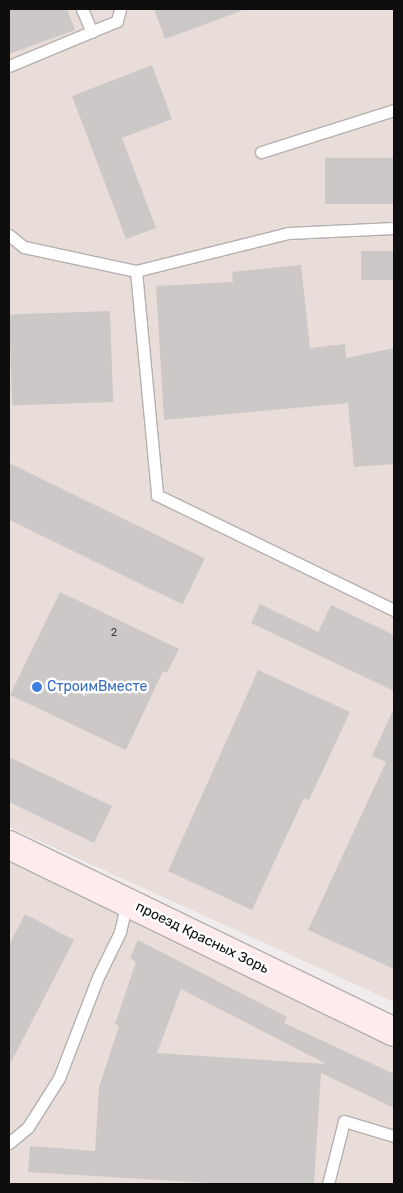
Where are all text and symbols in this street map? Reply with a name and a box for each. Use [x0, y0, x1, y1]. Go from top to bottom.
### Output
house number: 2 [111, 626, 117, 640]
place label: СтроимВместе [47, 679, 147, 695]
marker: СтроимВместе [31, 681, 43, 693]
street label: проезд Красных Зорь [133, 898, 271, 978]

